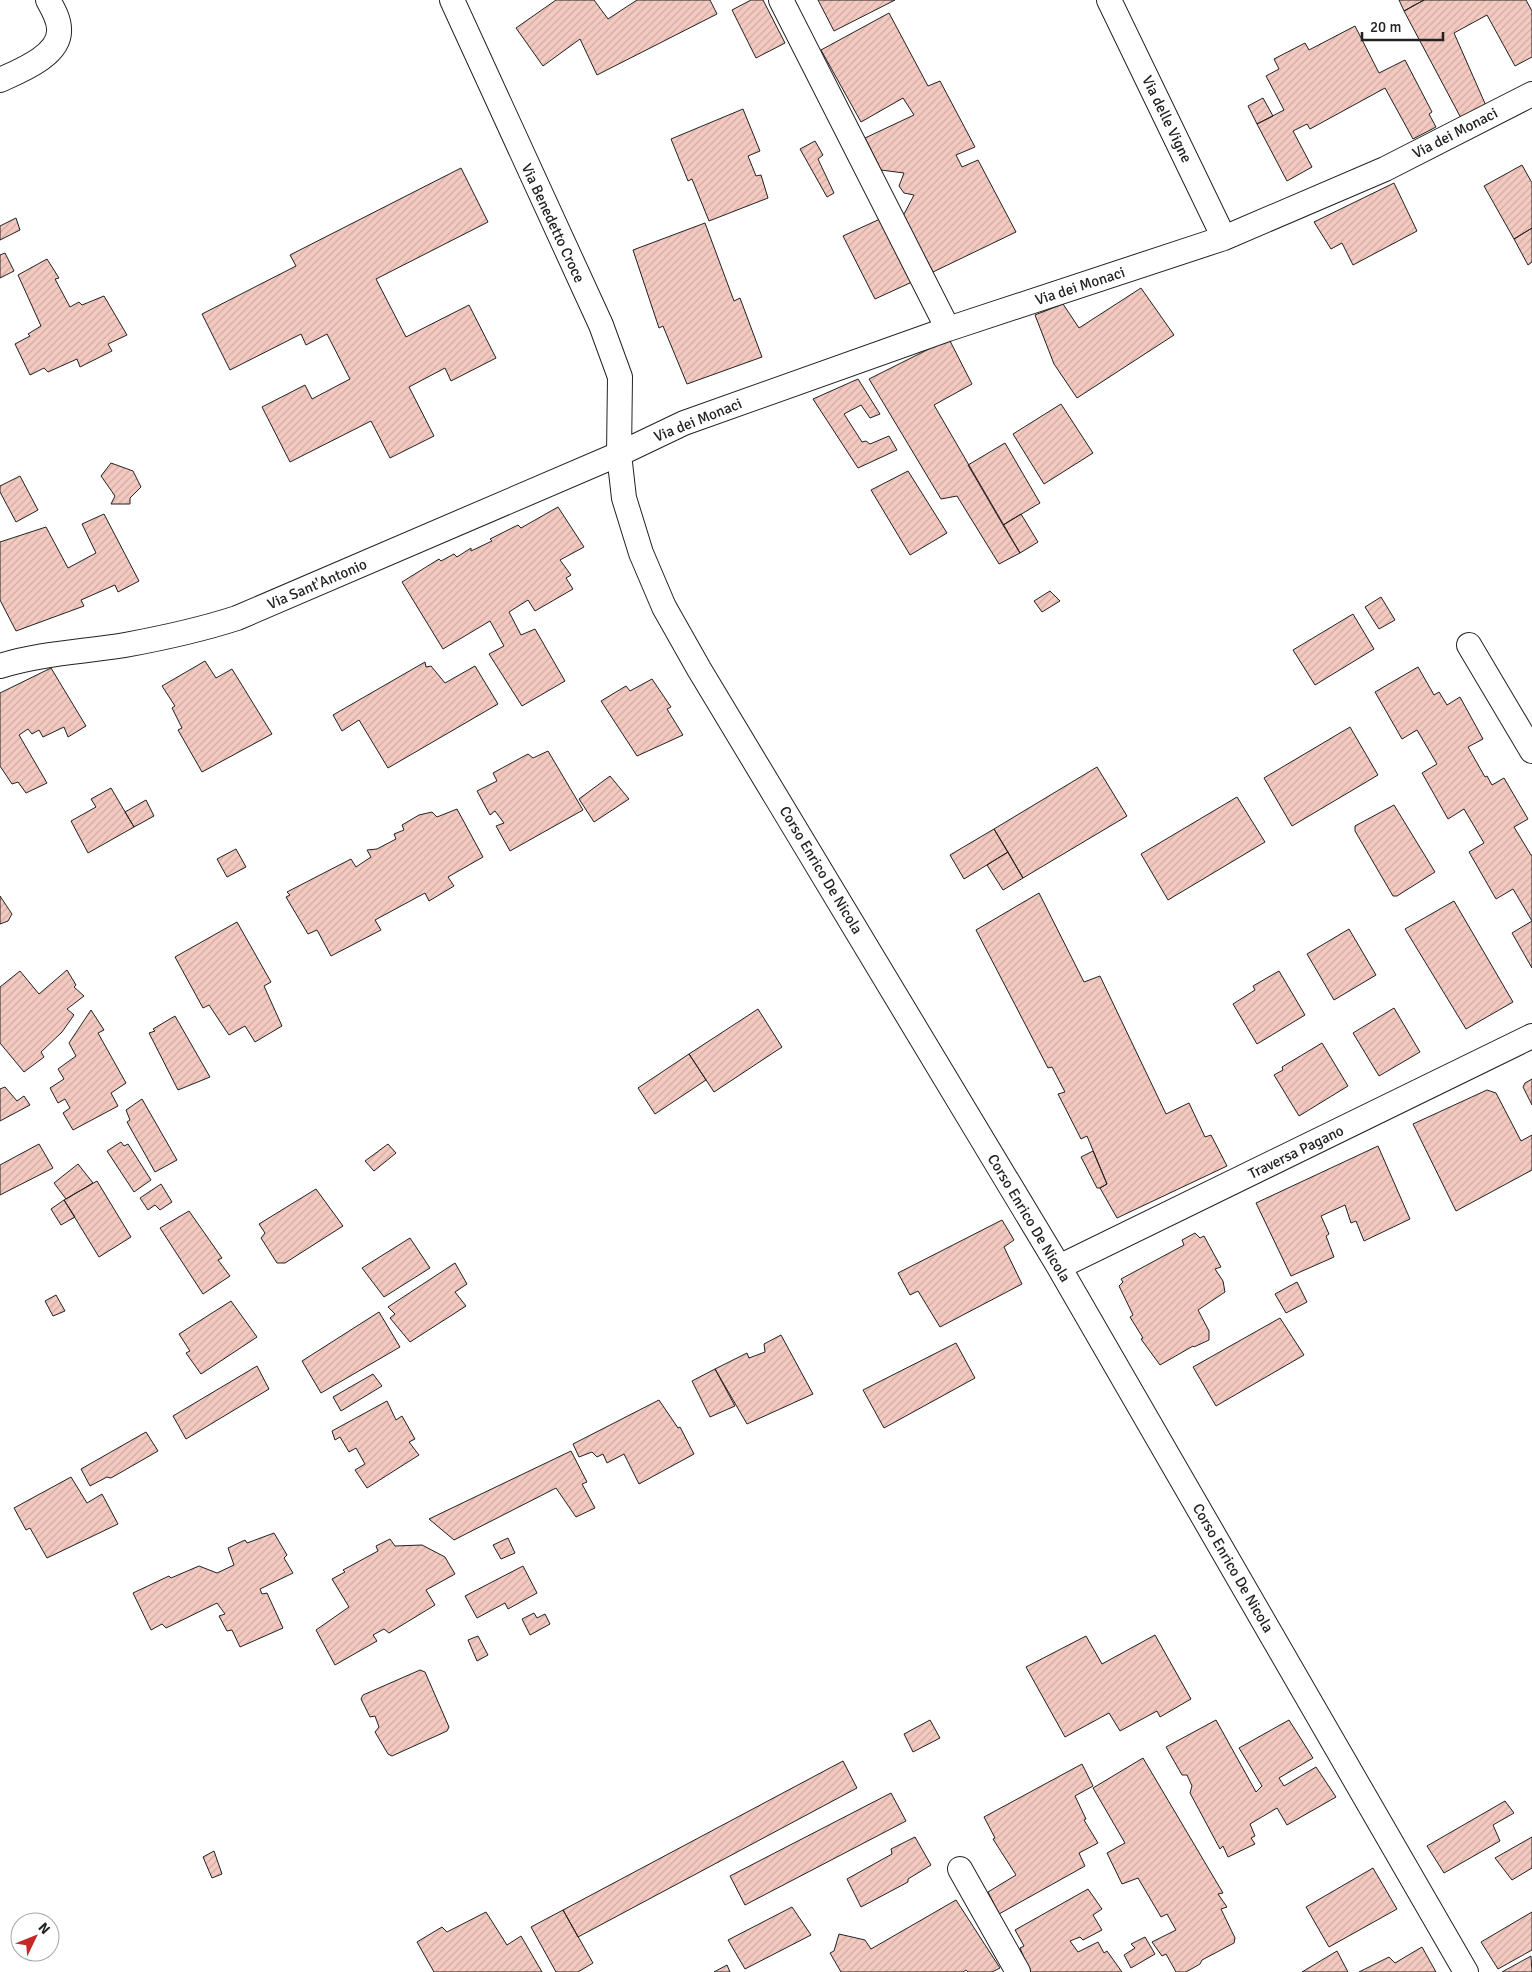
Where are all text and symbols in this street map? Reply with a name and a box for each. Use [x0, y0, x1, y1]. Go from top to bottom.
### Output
scale bar [1362, 10, 1443, 42]
text: 20 m [1370, 18, 1401, 36]
street label: Via delle Vigne [1138, 73, 1196, 165]
street label: Via dei Monaci [1409, 104, 1501, 162]
street label: Via Benedetto Croce [518, 161, 588, 285]
street label: Via dei Monaci [1033, 263, 1127, 309]
street label: Via dei Monaci [651, 394, 745, 446]
street label: Via Sant'Antonio [265, 555, 370, 613]
street label: Corso Enrico De Nicola [776, 803, 866, 937]
street label: Traversa Pagano [1245, 1121, 1347, 1183]
street label: Corso Enrico De Nicola [984, 1151, 1074, 1285]
street label: Corso Enrico De Nicola [1189, 1500, 1277, 1636]
north arrow [10, 1912, 60, 1962]
text: N [35, 1919, 54, 1938]

